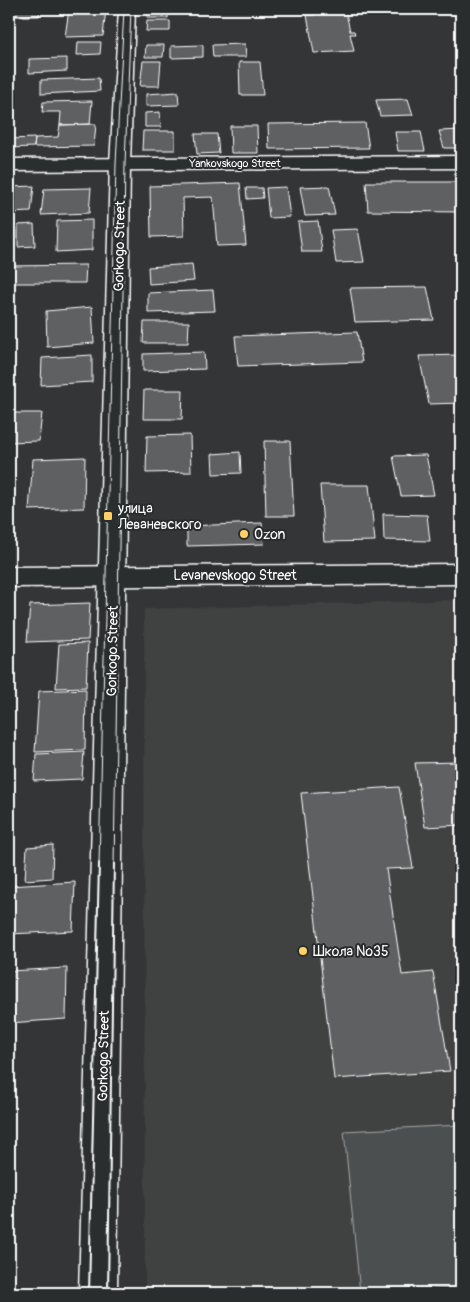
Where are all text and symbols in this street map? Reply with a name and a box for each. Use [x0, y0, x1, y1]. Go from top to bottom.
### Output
street label: Yankovskogo Street [188, 157, 281, 170]
street label: Gorkogo Street [110, 200, 129, 292]
place label: улица Леваневского [117, 500, 202, 533]
marker: улица Леваневского [102, 510, 114, 522]
place label: Ozon [254, 526, 286, 543]
marker: Ozon [238, 528, 250, 540]
street label: Levanevskogo Street [173, 567, 297, 584]
street label: Gorkogo Street [103, 605, 122, 697]
place label: Школа №35 [313, 943, 389, 960]
marker: Школа №35 [297, 945, 309, 957]
street label: Gorkogo Street [94, 1010, 113, 1102]

